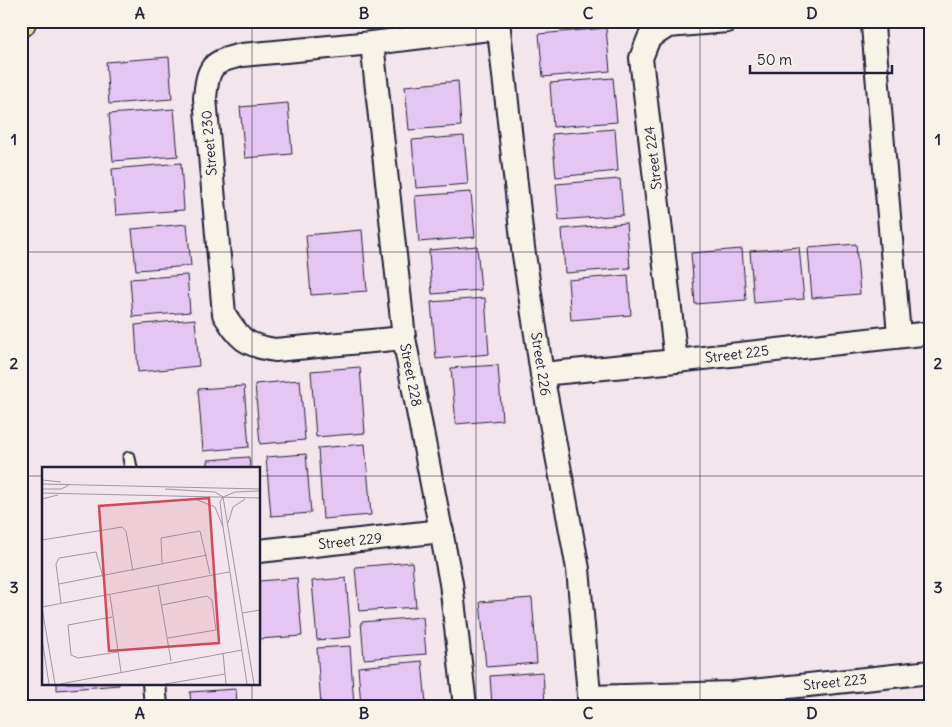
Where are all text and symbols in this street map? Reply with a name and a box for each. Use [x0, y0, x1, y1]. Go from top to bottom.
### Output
text: A [135, 3, 145, 23]
text: B [359, 3, 370, 23]
text: C [583, 3, 594, 23]
text: D [806, 3, 818, 23]
scale bar [750, 42, 892, 74]
text: 50 m [757, 50, 792, 69]
street label: Street 230 [197, 110, 221, 176]
street label: Street 224 [640, 125, 666, 191]
text: 1 [11, 129, 17, 149]
text: 1 [935, 129, 941, 149]
street label: Street 226 [527, 331, 555, 397]
street label: Street 225 [704, 341, 770, 367]
street label: Street 228 [396, 342, 426, 408]
text: 2 [10, 353, 19, 373]
text: 2 [934, 353, 943, 373]
inset map [42, 467, 260, 684]
street label: Street 229 [317, 529, 383, 553]
text: 3 [9, 577, 19, 597]
text: 3 [933, 577, 943, 597]
street label: Street 223 [802, 670, 868, 694]
text: A [135, 703, 145, 723]
text: B [359, 703, 370, 723]
text: C [583, 703, 594, 723]
text: D [806, 703, 818, 723]

